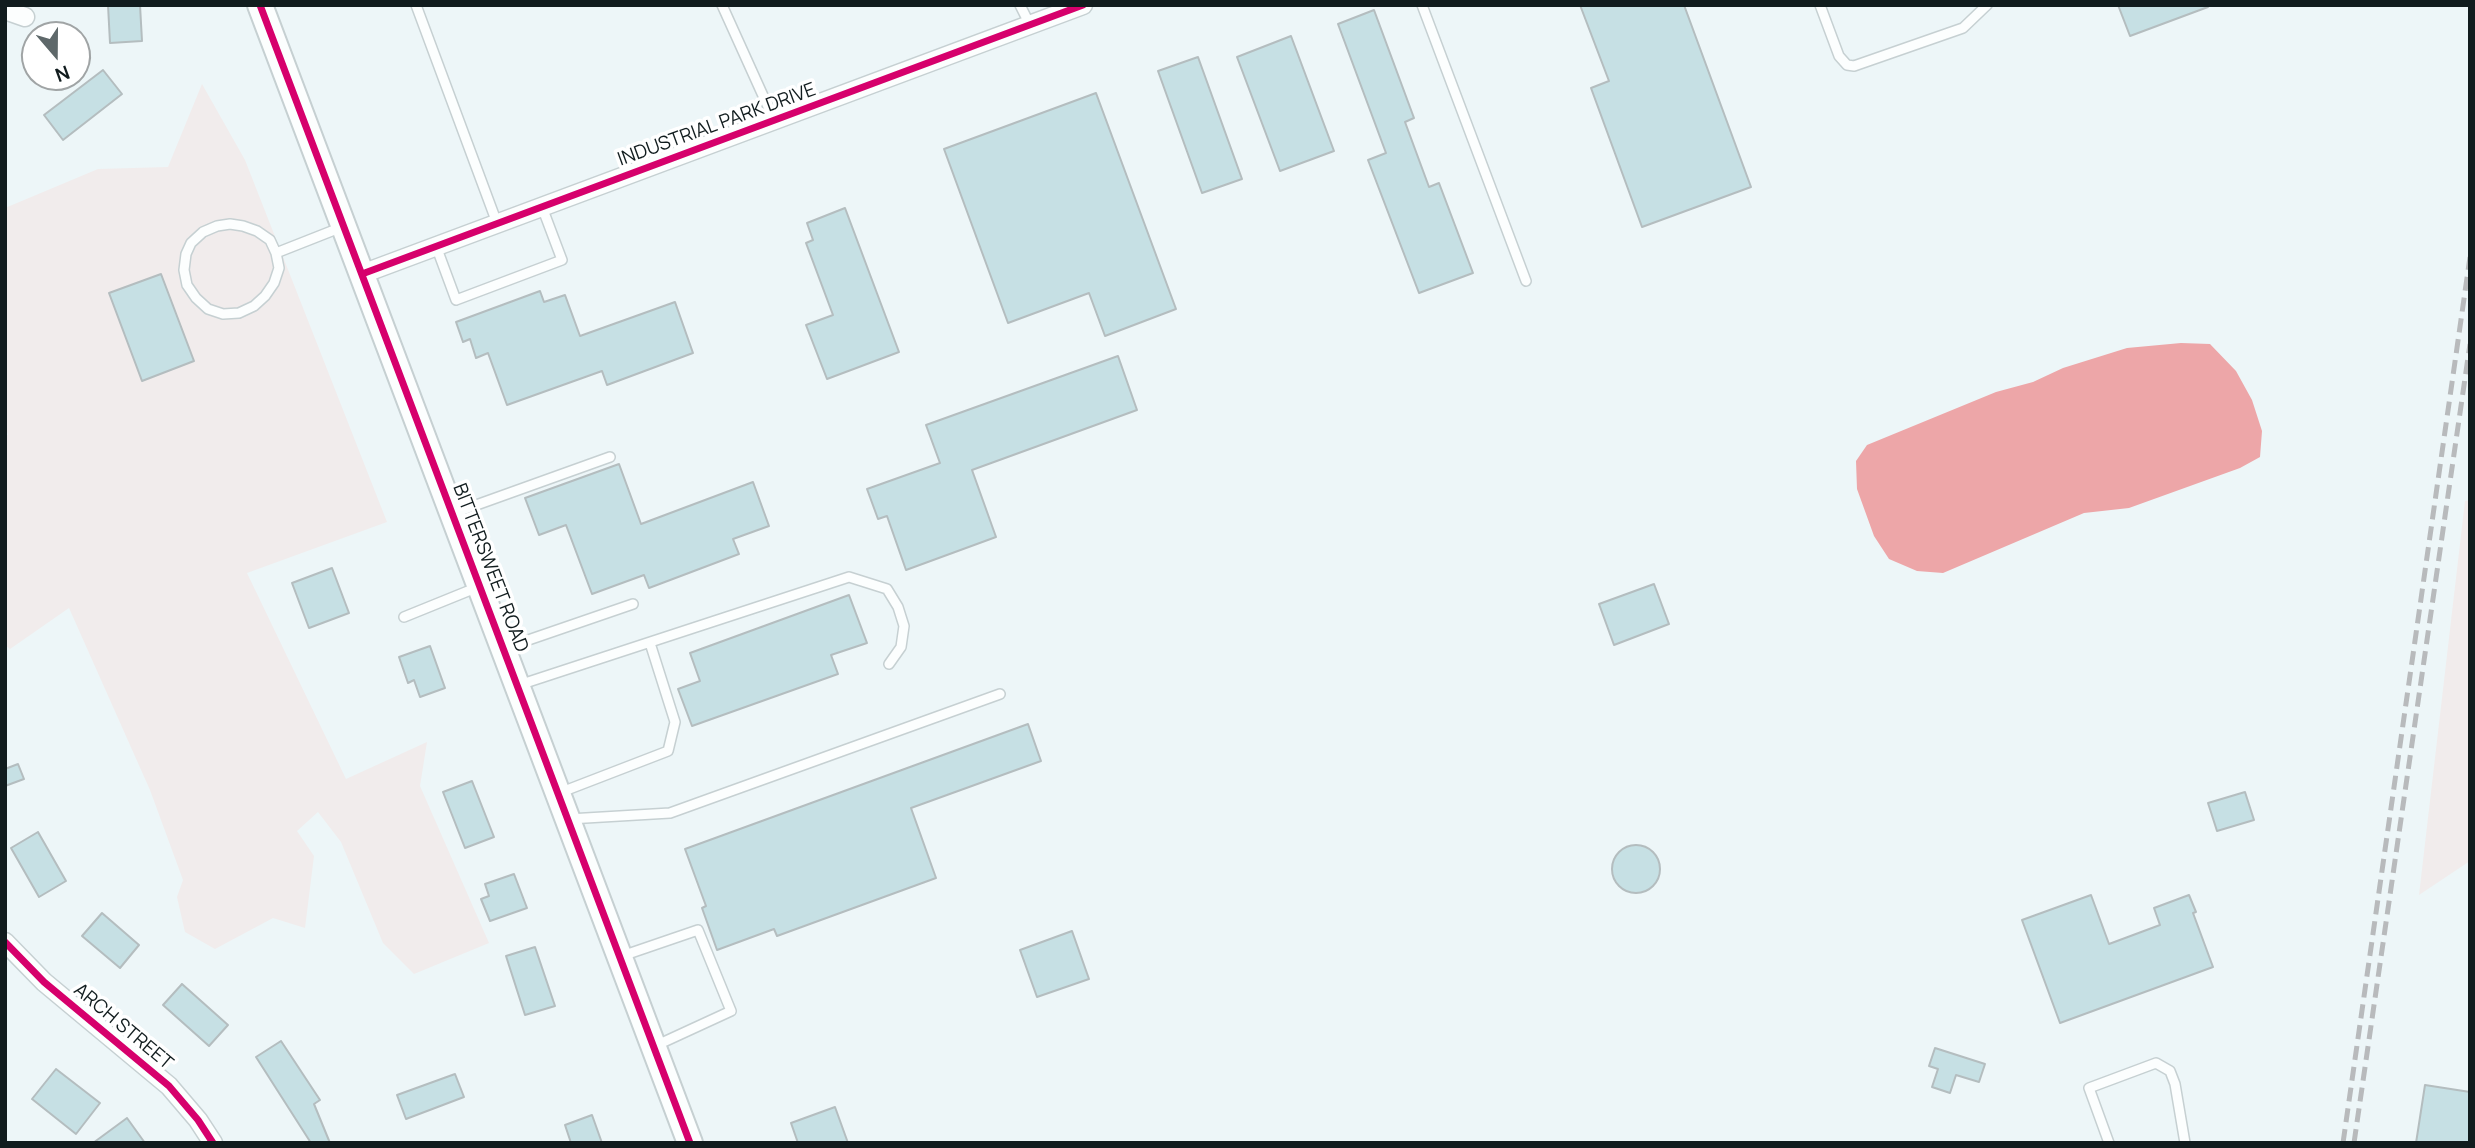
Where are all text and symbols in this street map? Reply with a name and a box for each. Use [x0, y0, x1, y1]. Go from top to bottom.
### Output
north arrow [21, 21, 91, 91]
text: N [52, 59, 73, 88]
street label: INDUSTRIAL PARK DRIVE [615, 79, 819, 171]
street label: BITTERSWEET ROAD [447, 480, 533, 656]
street label: ARCH STREET [69, 979, 177, 1075]

